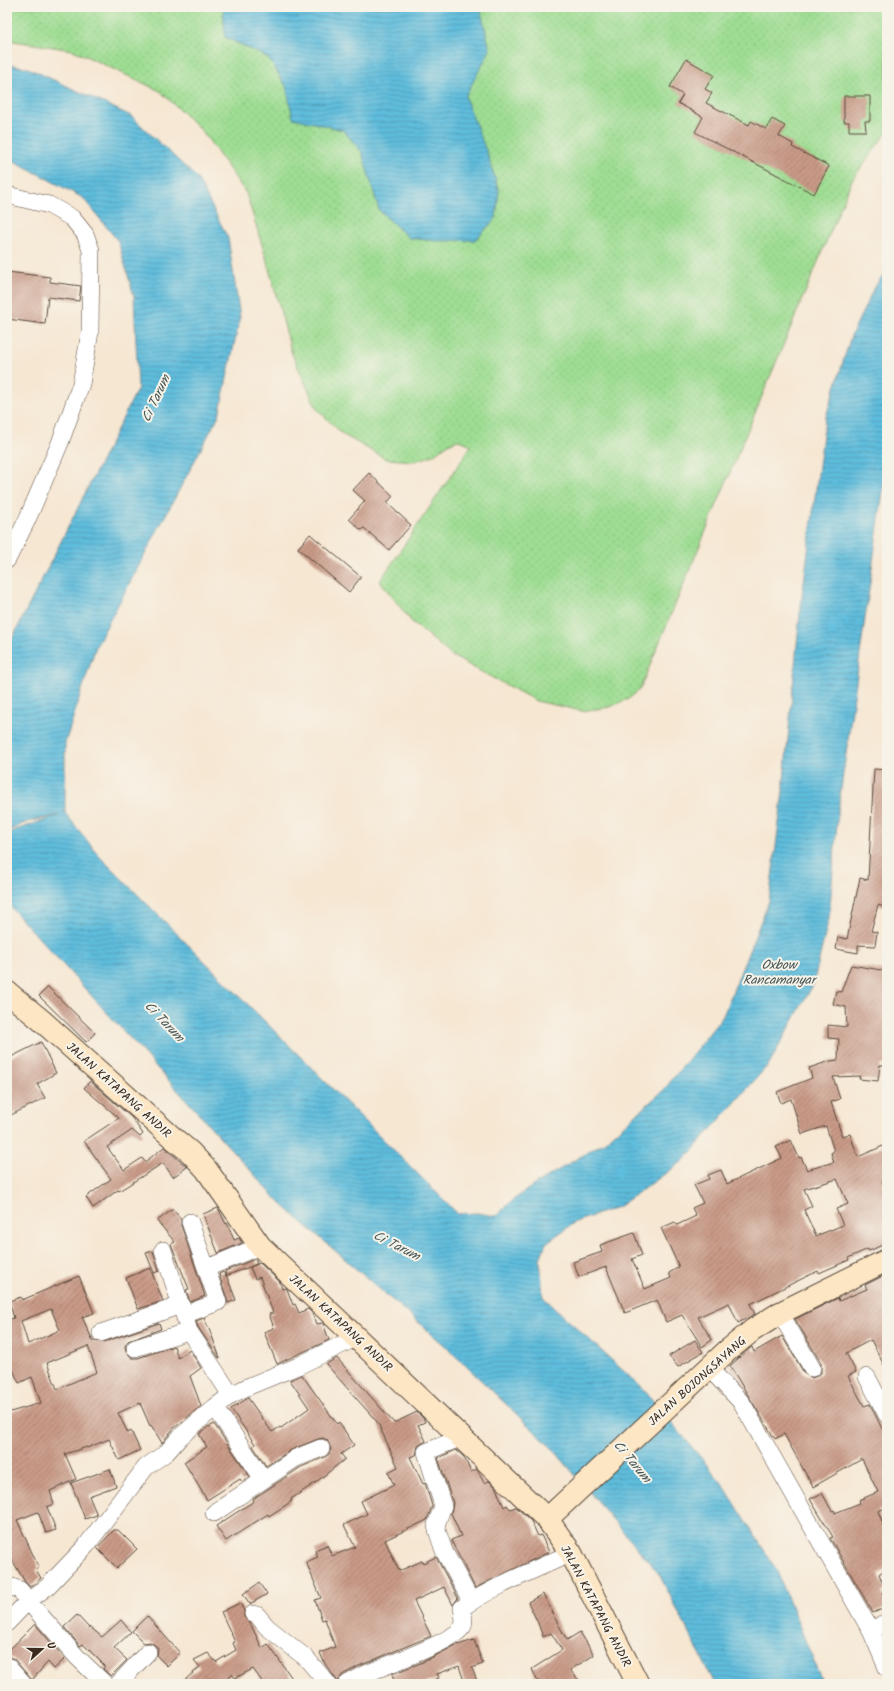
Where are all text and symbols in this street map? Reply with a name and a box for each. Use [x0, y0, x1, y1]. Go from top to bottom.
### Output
water label: Ci Tarum [136, 370, 177, 426]
water label: Oxbow Rancamanyar [743, 955, 818, 991]
water label: Ci Tarum [139, 997, 190, 1049]
street label: JALAN KATAPANG ANDIR [62, 1038, 175, 1143]
water label: Ci Tarum [369, 1226, 425, 1268]
street label: JALAN KATAPANG ANDIR [285, 1270, 397, 1377]
street label: JALAN BOJONGSAYANG [644, 1332, 751, 1431]
water label: Ci Tarum [608, 1436, 657, 1489]
street label: JALAN KATAPANG ANDIR [555, 1542, 636, 1671]
north arrow [22, 1629, 62, 1669]
text: U [41, 1639, 60, 1652]

